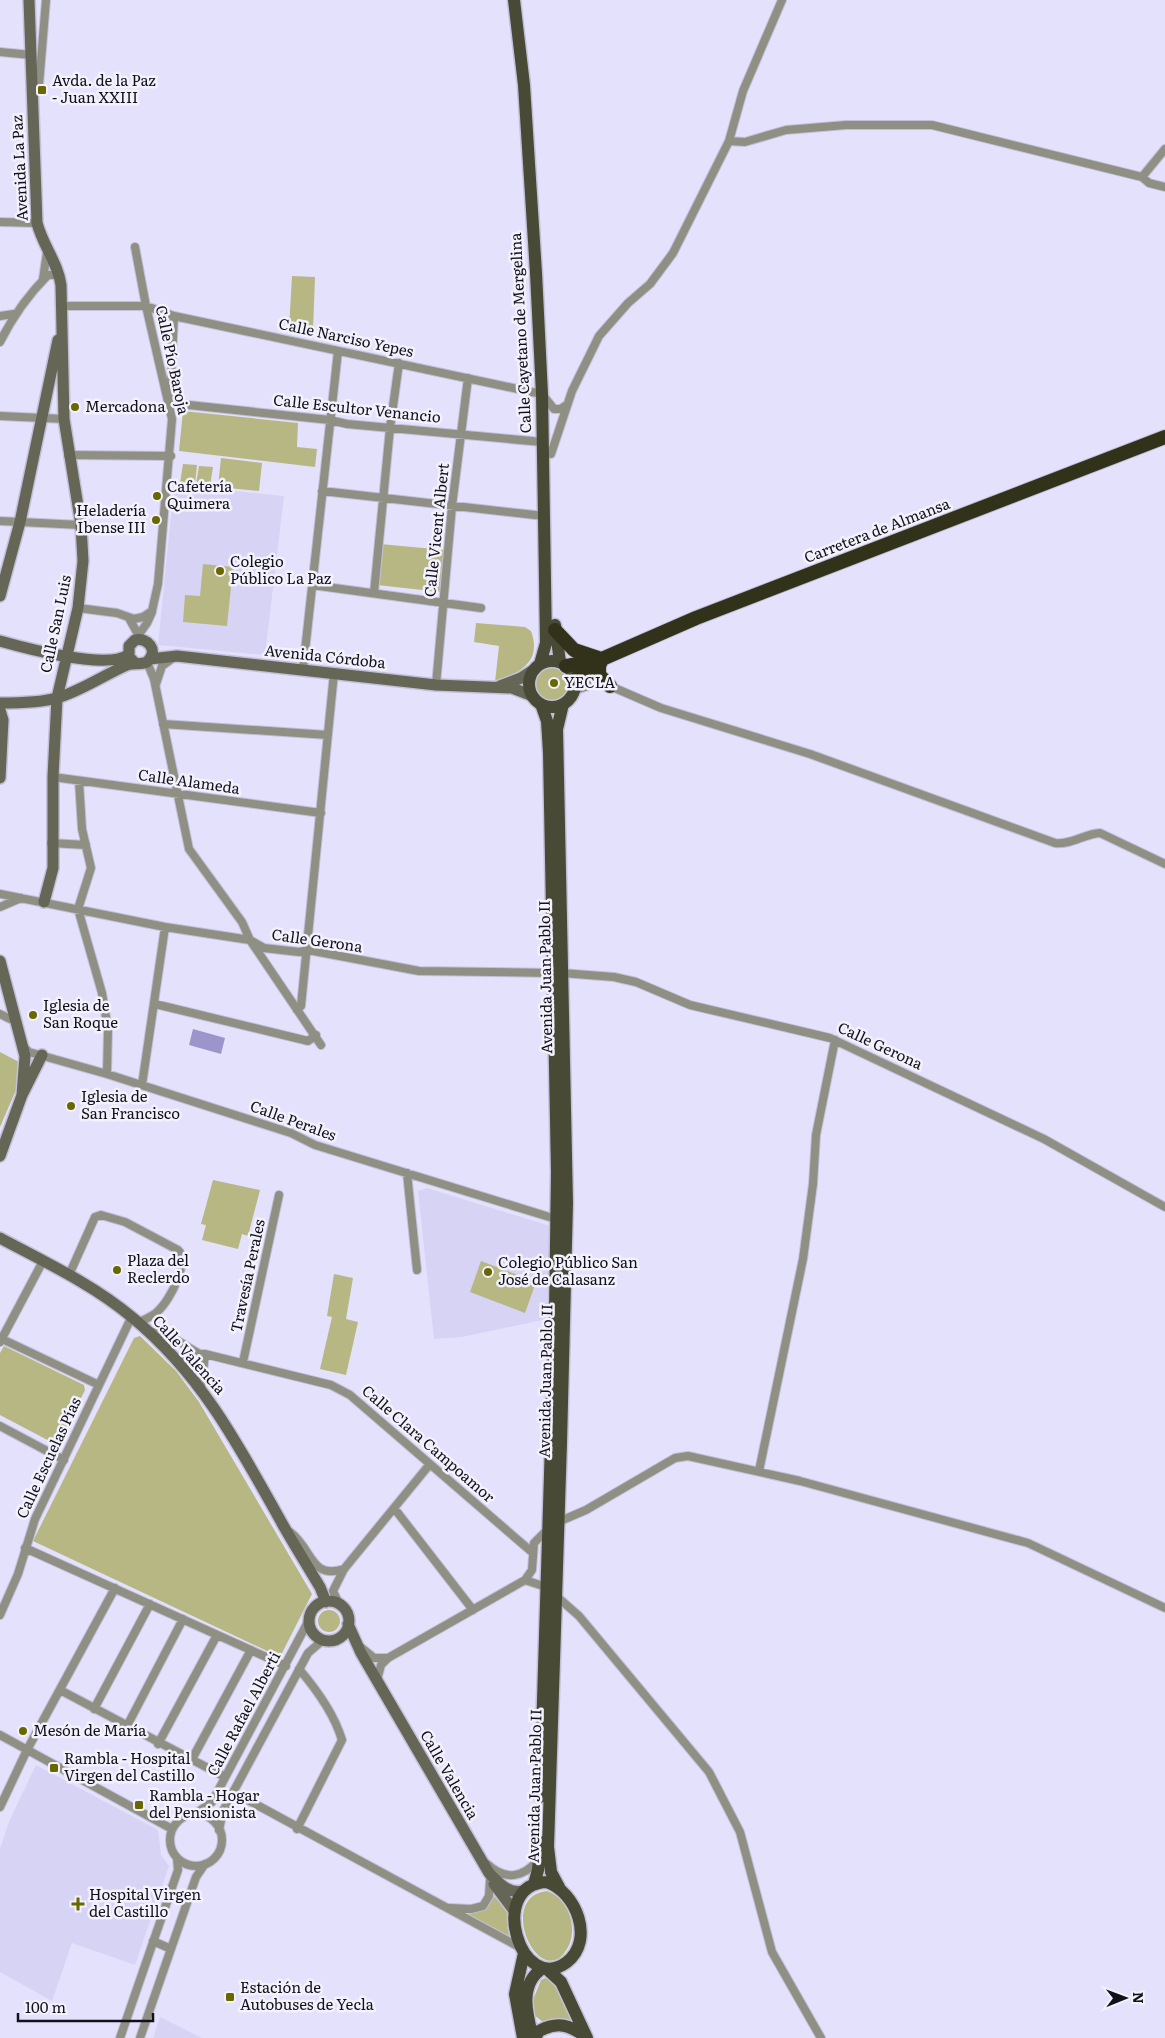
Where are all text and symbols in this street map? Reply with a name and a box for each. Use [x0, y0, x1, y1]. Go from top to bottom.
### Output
place label: Avda. de la Paz - Juan XXIII [52, 68, 156, 108]
marker: Avda. de la Paz - Juan XXIII [36, 84, 48, 96]
street label: Avenida La Paz [4, 115, 33, 222]
street label: Calle Cayetano de Mergelina [503, 231, 536, 434]
street label: Calle Pío Baroja [151, 303, 196, 417]
street label: Calle Narciso Yepes [277, 311, 416, 362]
street label: Calle Escultor Venancio [272, 387, 442, 428]
place label: Mercadona [85, 394, 166, 417]
marker: Mercadona [69, 401, 81, 413]
street label: Calle Vicent Albert [417, 462, 454, 598]
place label: Cafetería Quimera [167, 474, 233, 514]
marker: Cafetería Quimera [151, 490, 163, 502]
street label: Carretera de Almansa [800, 491, 954, 568]
place label: Heladería Ibense III [76, 498, 147, 538]
marker: Heladería Ibense III [150, 514, 162, 526]
place label: Colegio Público La Paz [230, 549, 331, 589]
marker: Colegio Público La Paz [214, 565, 226, 577]
street label: Calle San Luis [33, 573, 76, 675]
street label: Avenida Córdoba [263, 638, 388, 673]
place label: YECLA [564, 670, 615, 693]
marker: YECLA [548, 677, 560, 689]
street label: Calle Alameda [137, 762, 243, 799]
street label: Avenida Juan Pablo II [532, 900, 557, 1054]
street label: Calle Gerona [270, 922, 365, 957]
place label: Iglesia de San Roque [43, 993, 118, 1033]
marker: Iglesia de San Roque [27, 1009, 39, 1021]
street label: Calle Gerona [834, 1015, 928, 1075]
place label: Iglesia de San Francisco [81, 1084, 180, 1124]
street label: Calle Perales [247, 1093, 340, 1146]
marker: Iglesia de San Francisco [65, 1100, 77, 1112]
street label: Travesía Perales [223, 1217, 270, 1334]
place label: Plaza del Reclerdo [127, 1248, 190, 1288]
place label: Colegio Público San José de Calasanz [498, 1250, 638, 1290]
marker: Plaza del Reclerdo [111, 1264, 123, 1276]
marker: Colegio Público San José de Calasanz [482, 1266, 494, 1278]
street label: Avenida Juan Pablo II [532, 1304, 557, 1458]
street label: Calle Valencia [148, 1309, 233, 1400]
street label: Calle Clara Campoamor [358, 1379, 500, 1507]
street label: Calle Escuelas Pías [9, 1393, 86, 1522]
street label: Calle Rafael Alberti [200, 1647, 285, 1780]
street label: Avenida Juan Pablo II [521, 1709, 546, 1863]
place label: Mesón de María [33, 1718, 147, 1741]
marker: Mesón de María [17, 1725, 29, 1737]
street label: Calle Valencia [415, 1725, 486, 1824]
place label: Rambla - Hospital Virgen del Castillo [64, 1746, 195, 1786]
marker: Rambla - Hospital Virgen del Castillo [48, 1762, 60, 1774]
place label: Rambla - Hogar del Pensionista [149, 1783, 259, 1823]
marker: Rambla - Hogar del Pensionista [133, 1799, 145, 1811]
place label: Hospital Virgen del Castillo [89, 1882, 201, 1922]
marker: Hospital Virgen del Castillo [71, 1897, 85, 1911]
north arrow [1100, 1973, 1150, 2023]
place label: Estación de Autobuses de Yecla [240, 1975, 375, 2015]
scale bar [18, 1990, 152, 2022]
marker: Estación de Autobuses de Yecla [224, 1991, 236, 2003]
text: N [1129, 1992, 1149, 2004]
text: 100 m [25, 1995, 66, 2018]

